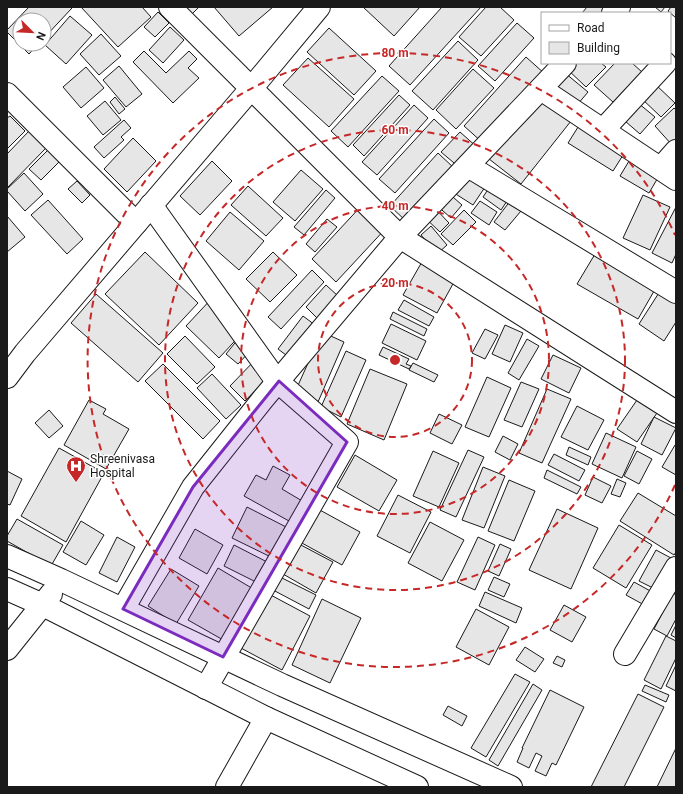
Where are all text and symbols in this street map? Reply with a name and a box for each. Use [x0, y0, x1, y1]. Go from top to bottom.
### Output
north arrow [12, 12, 52, 52]
legend [541, 12, 671, 64]
text: Road [577, 21, 605, 35]
text: N [33, 30, 48, 42]
text: Building [577, 41, 620, 55]
text: 80 m [381, 46, 409, 60]
text: 60 m [381, 123, 409, 137]
text: 40 m [381, 199, 409, 213]
text: 20 m [381, 276, 409, 290]
centre of rings [388, 353, 402, 367]
place label: Shreenivasa Hospital [90, 452, 155, 480]
hospital icon: Shreenivasa Hospital [65, 455, 87, 483]

